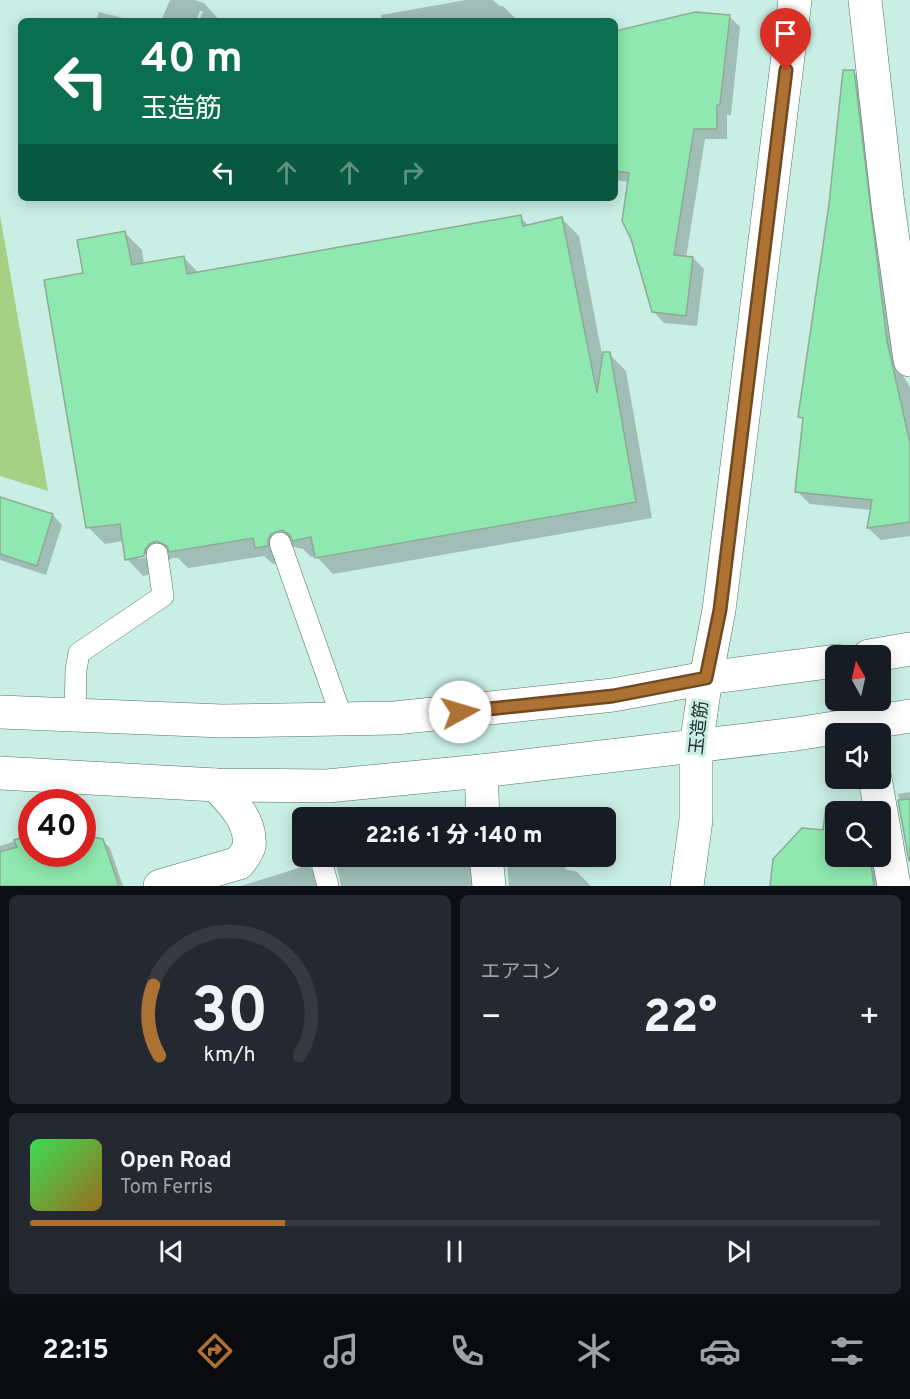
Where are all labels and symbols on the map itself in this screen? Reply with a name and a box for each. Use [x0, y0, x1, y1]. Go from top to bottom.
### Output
pin [760, 8, 811, 70]
north arrow [825, 645, 891, 711]
position arrow [428, 680, 492, 744]
street label: 玉造筋 [686, 700, 714, 756]
speed limit sign: 40 [18, 789, 96, 867]

